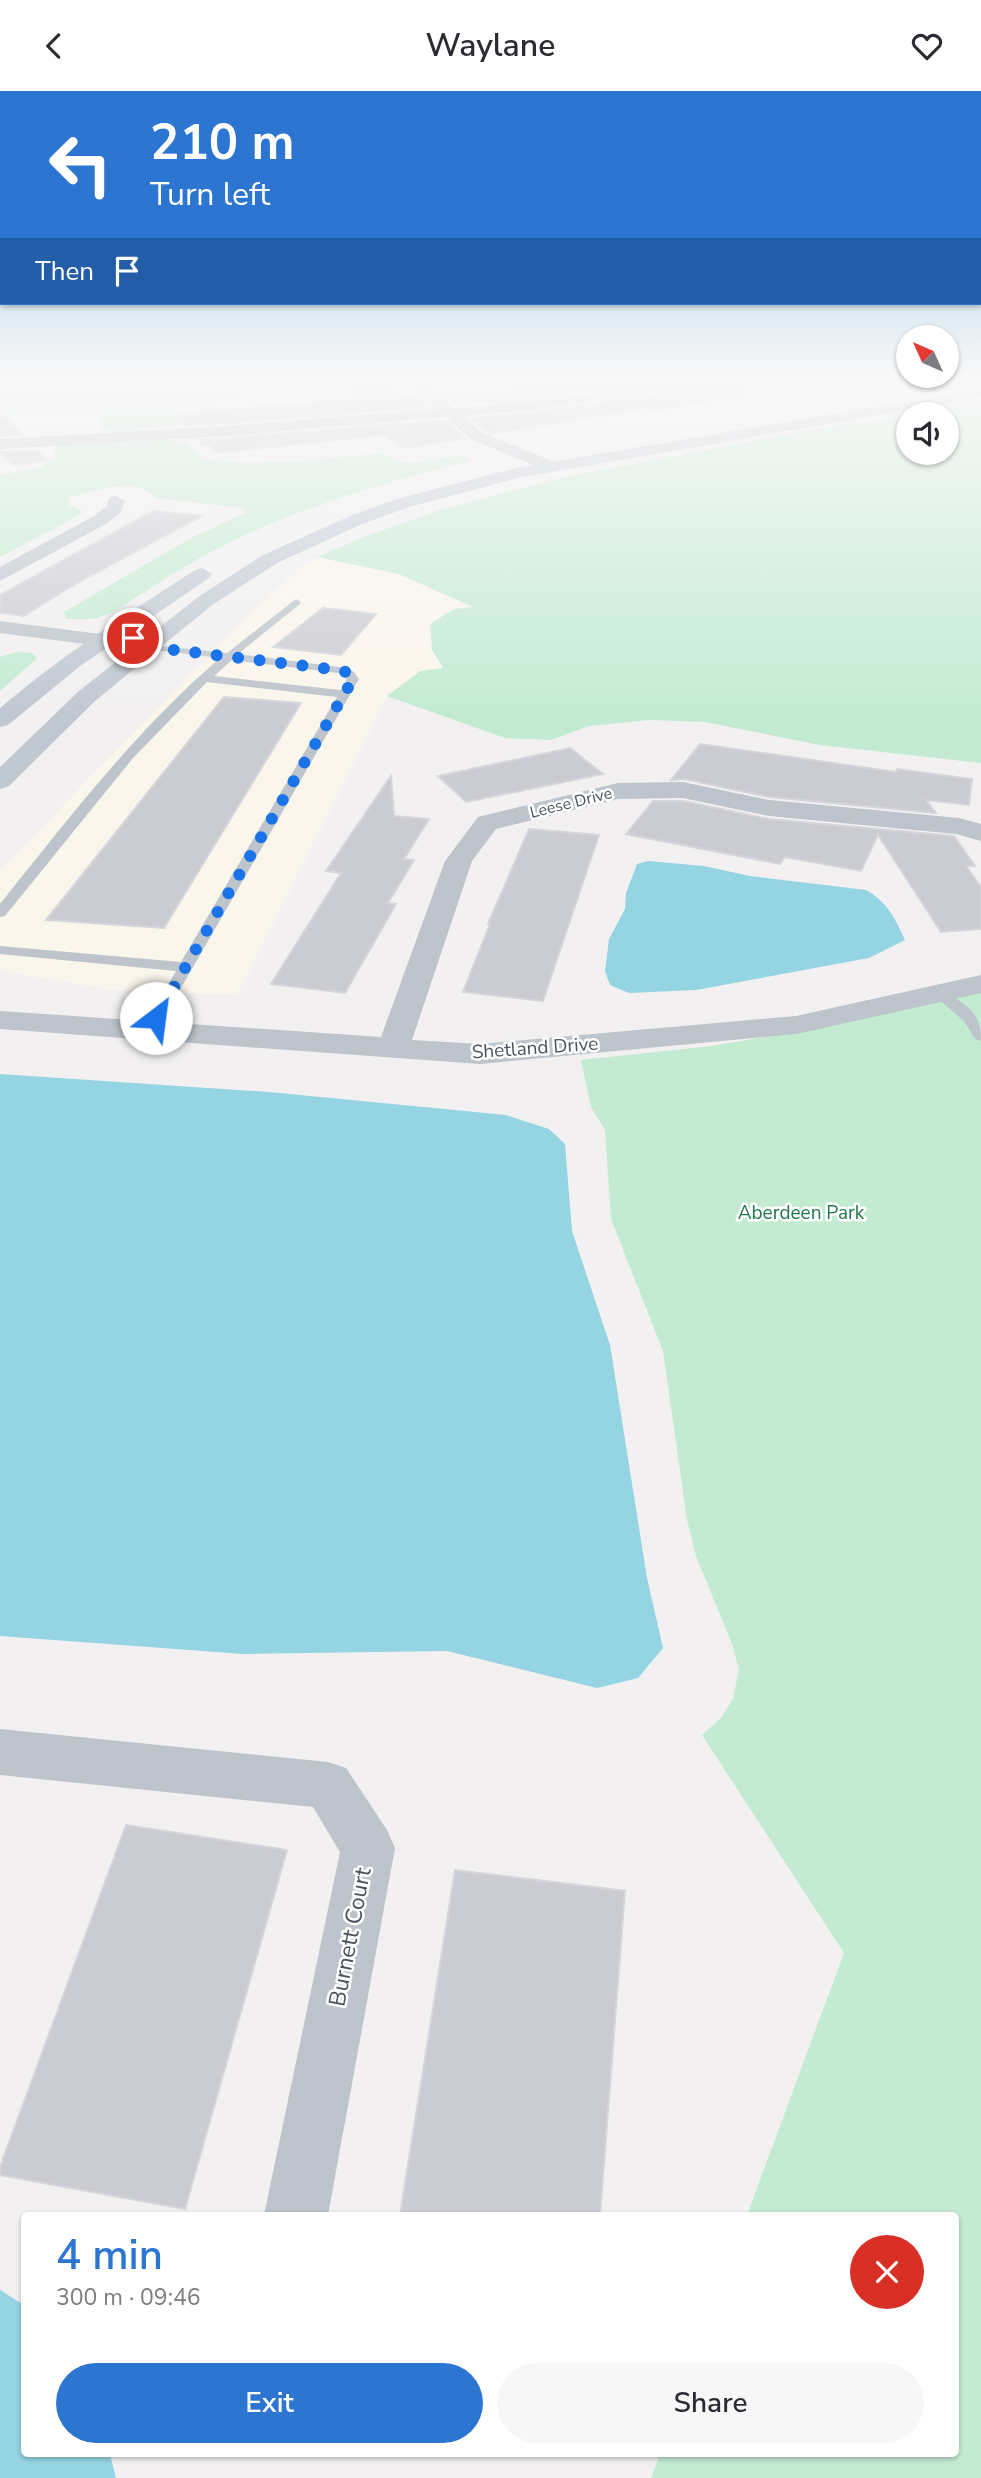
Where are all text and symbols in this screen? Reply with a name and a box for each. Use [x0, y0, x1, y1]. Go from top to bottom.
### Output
text: Waylane [426, 24, 555, 67]
icon: back [35, 27, 73, 65]
icon: heart [908, 27, 946, 65]
text: 210 m [150, 109, 294, 176]
icon: left [35, 119, 126, 210]
text: Turn left [150, 173, 270, 216]
icon: arrive [108, 252, 146, 290]
text: Then [35, 254, 94, 289]
north arrow [896, 325, 959, 389]
map controls [896, 325, 959, 465]
button: sound [896, 402, 959, 465]
pin [103, 608, 163, 668]
icon: arrive [114, 619, 152, 657]
street label: Leese Drive [528, 782, 614, 824]
position arrow [119, 981, 193, 1055]
street label: Shetland Drive [471, 1031, 599, 1065]
park label: Aberdeen Park [738, 1200, 865, 1226]
street label: Burnett Court [321, 1864, 379, 2009]
text: 4 min [56, 2227, 163, 2284]
button: close [850, 2235, 924, 2309]
text: 300 m · 09:46 [56, 2282, 201, 2313]
button: Exit [56, 2363, 483, 2443]
button: Share [497, 2363, 924, 2443]

